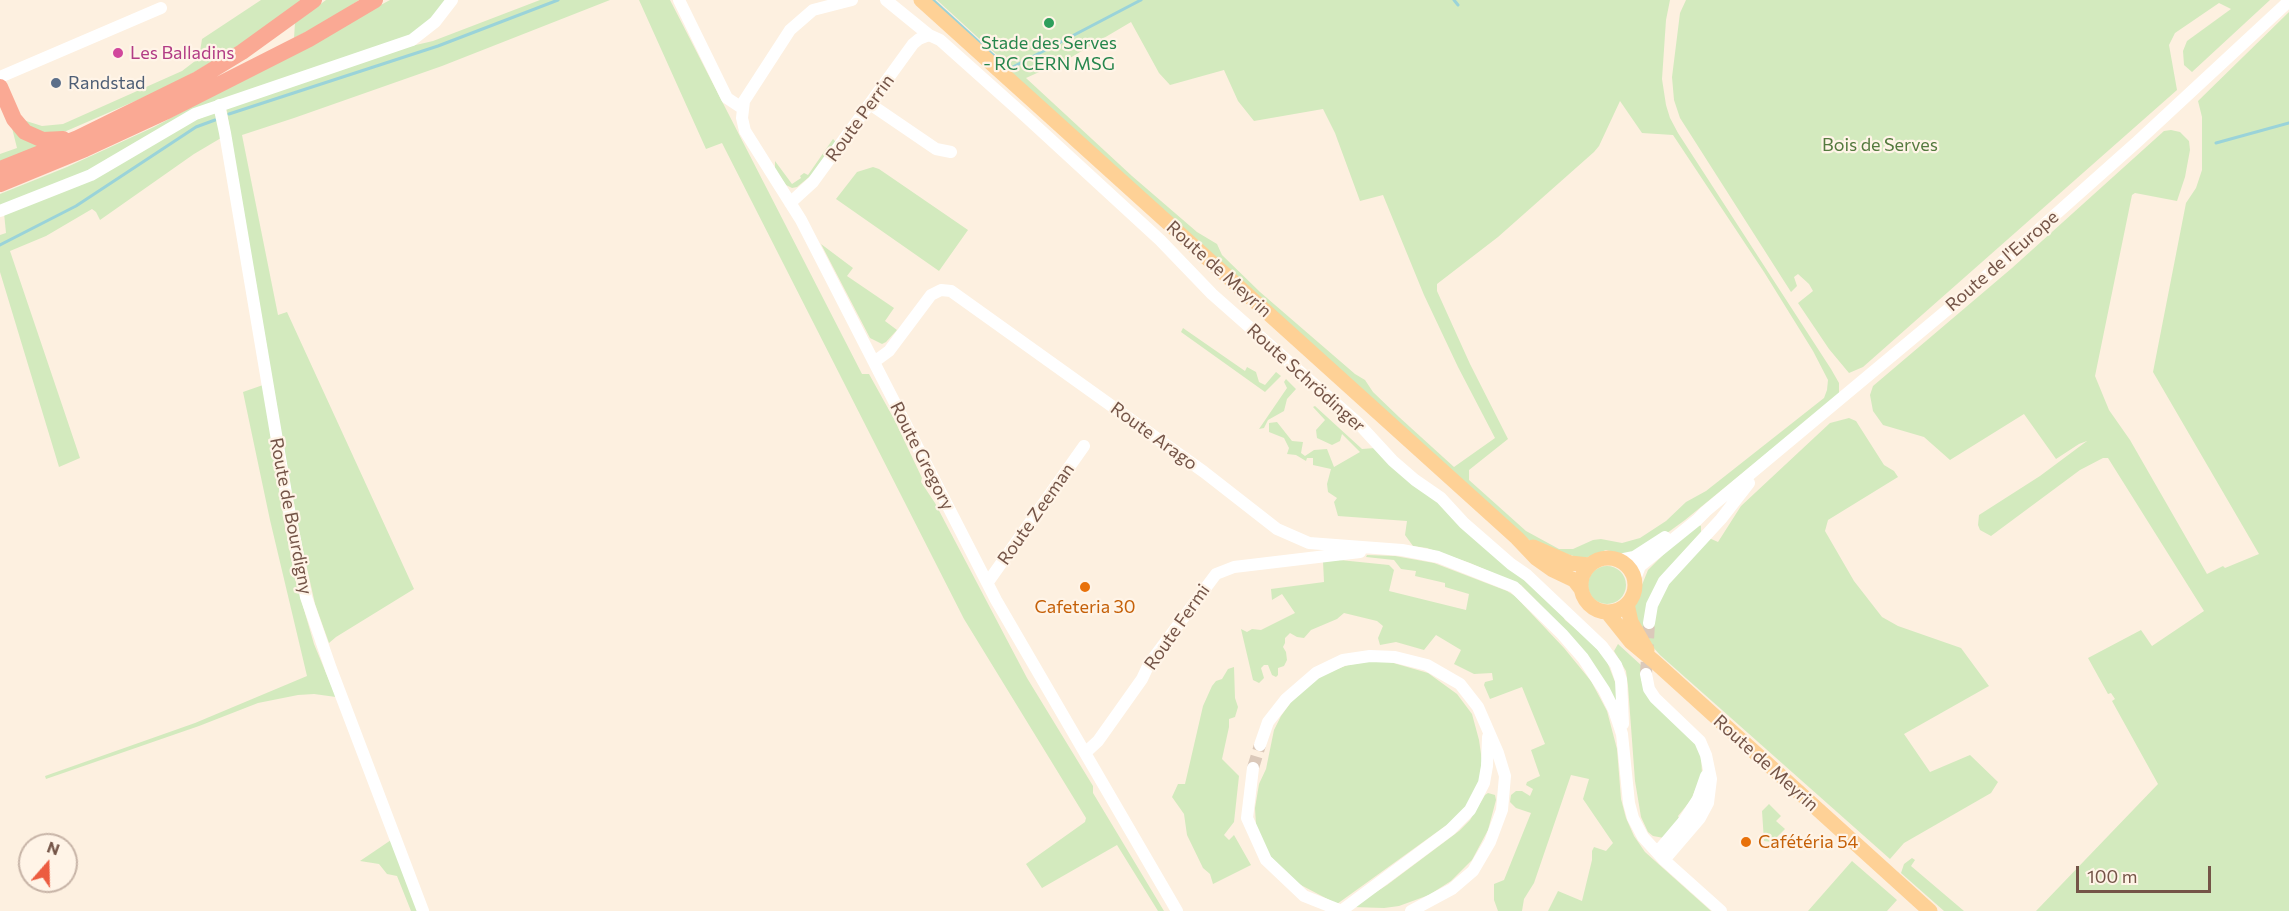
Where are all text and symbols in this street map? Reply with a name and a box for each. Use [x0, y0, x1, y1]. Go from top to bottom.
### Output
marker: Stade des Serves - RC CERN MSG [1042, 16, 1056, 30]
place label: Stade des Serves - RC CERN MSG [981, 32, 1117, 74]
place label: Les Balladins [130, 42, 235, 64]
marker: Les Balladins [111, 46, 125, 60]
street label: Route Perrin [821, 70, 899, 166]
place label: Randstad [68, 72, 145, 94]
marker: Randstad [49, 76, 63, 90]
park label: Bois de Serves [1822, 134, 1938, 156]
street label: Route de l'Europe [1941, 206, 2063, 316]
street label: Route de Meyrin [1162, 216, 1276, 322]
street label: Route Schrödinger [1242, 319, 1370, 437]
street label: Route Arago [1107, 397, 1201, 475]
street label: Route Gregory [885, 398, 959, 514]
street label: Route de Bourdigny [265, 436, 317, 596]
street label: Route Zeeman [993, 459, 1079, 569]
marker: Cafeteria 30 [1078, 580, 1092, 594]
street label: Route Fermi [1140, 580, 1214, 674]
place label: Cafeteria 30 [1034, 596, 1136, 618]
street label: Route de Meyrin [1709, 710, 1823, 816]
place label: Cafétéria 54 [1758, 831, 1858, 853]
north arrow [18, 833, 78, 893]
marker: Cafétéria 54 [1739, 835, 1753, 849]
text: N [45, 837, 63, 858]
scale bar [2079, 854, 2214, 892]
text: 100 m [2087, 865, 2137, 887]

